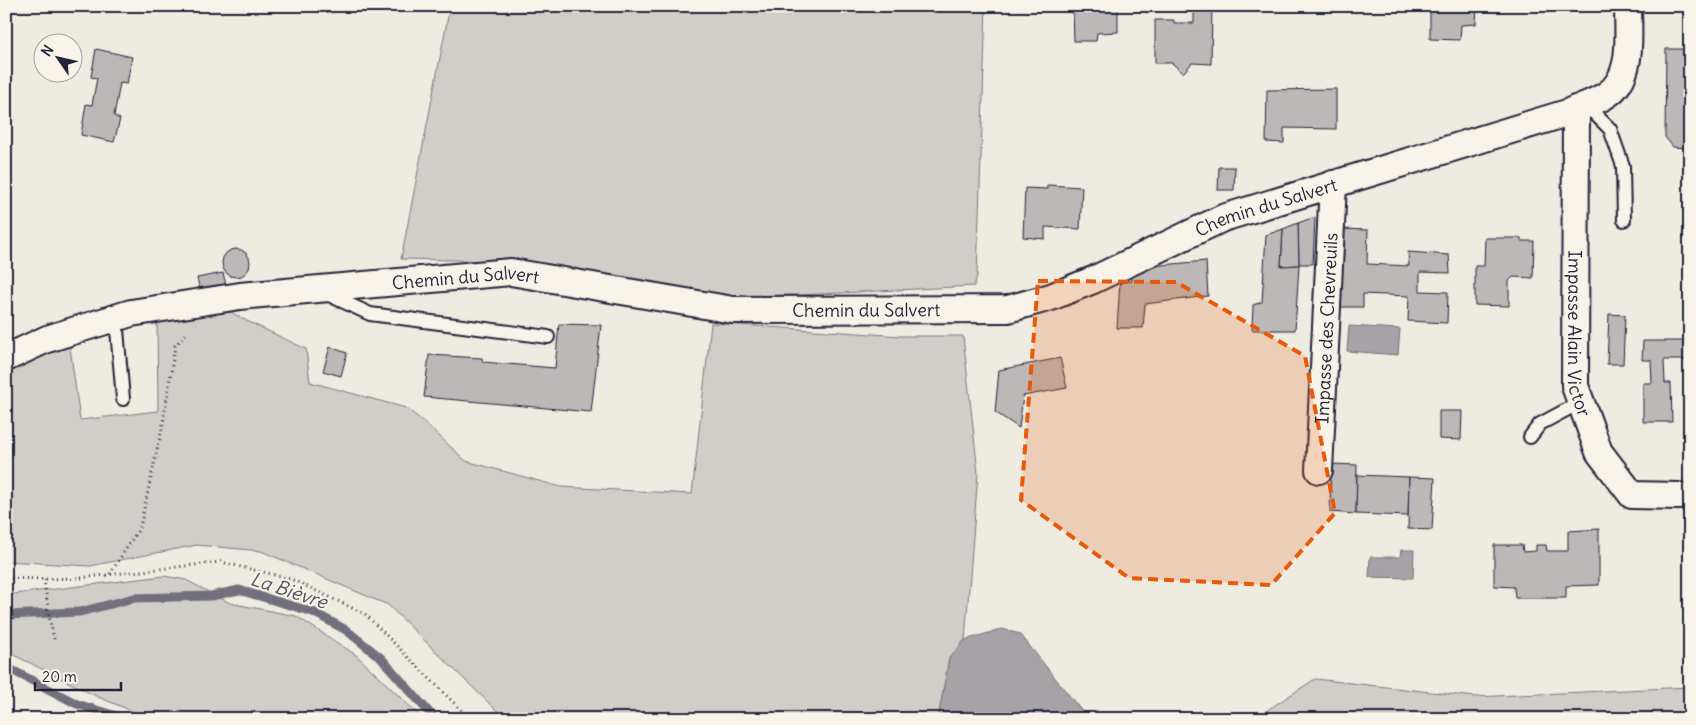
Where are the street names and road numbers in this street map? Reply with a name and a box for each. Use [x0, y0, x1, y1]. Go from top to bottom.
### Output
street label: Chemin du Salvert [1191, 172, 1340, 241]
street label: Impasse des Chevreuils [1310, 232, 1342, 424]
street label: Impasse Alain Victor [1564, 250, 1597, 420]
street label: Chemin du Salvert [391, 260, 541, 294]
street label: Chemin du Salvert [792, 298, 940, 321]

